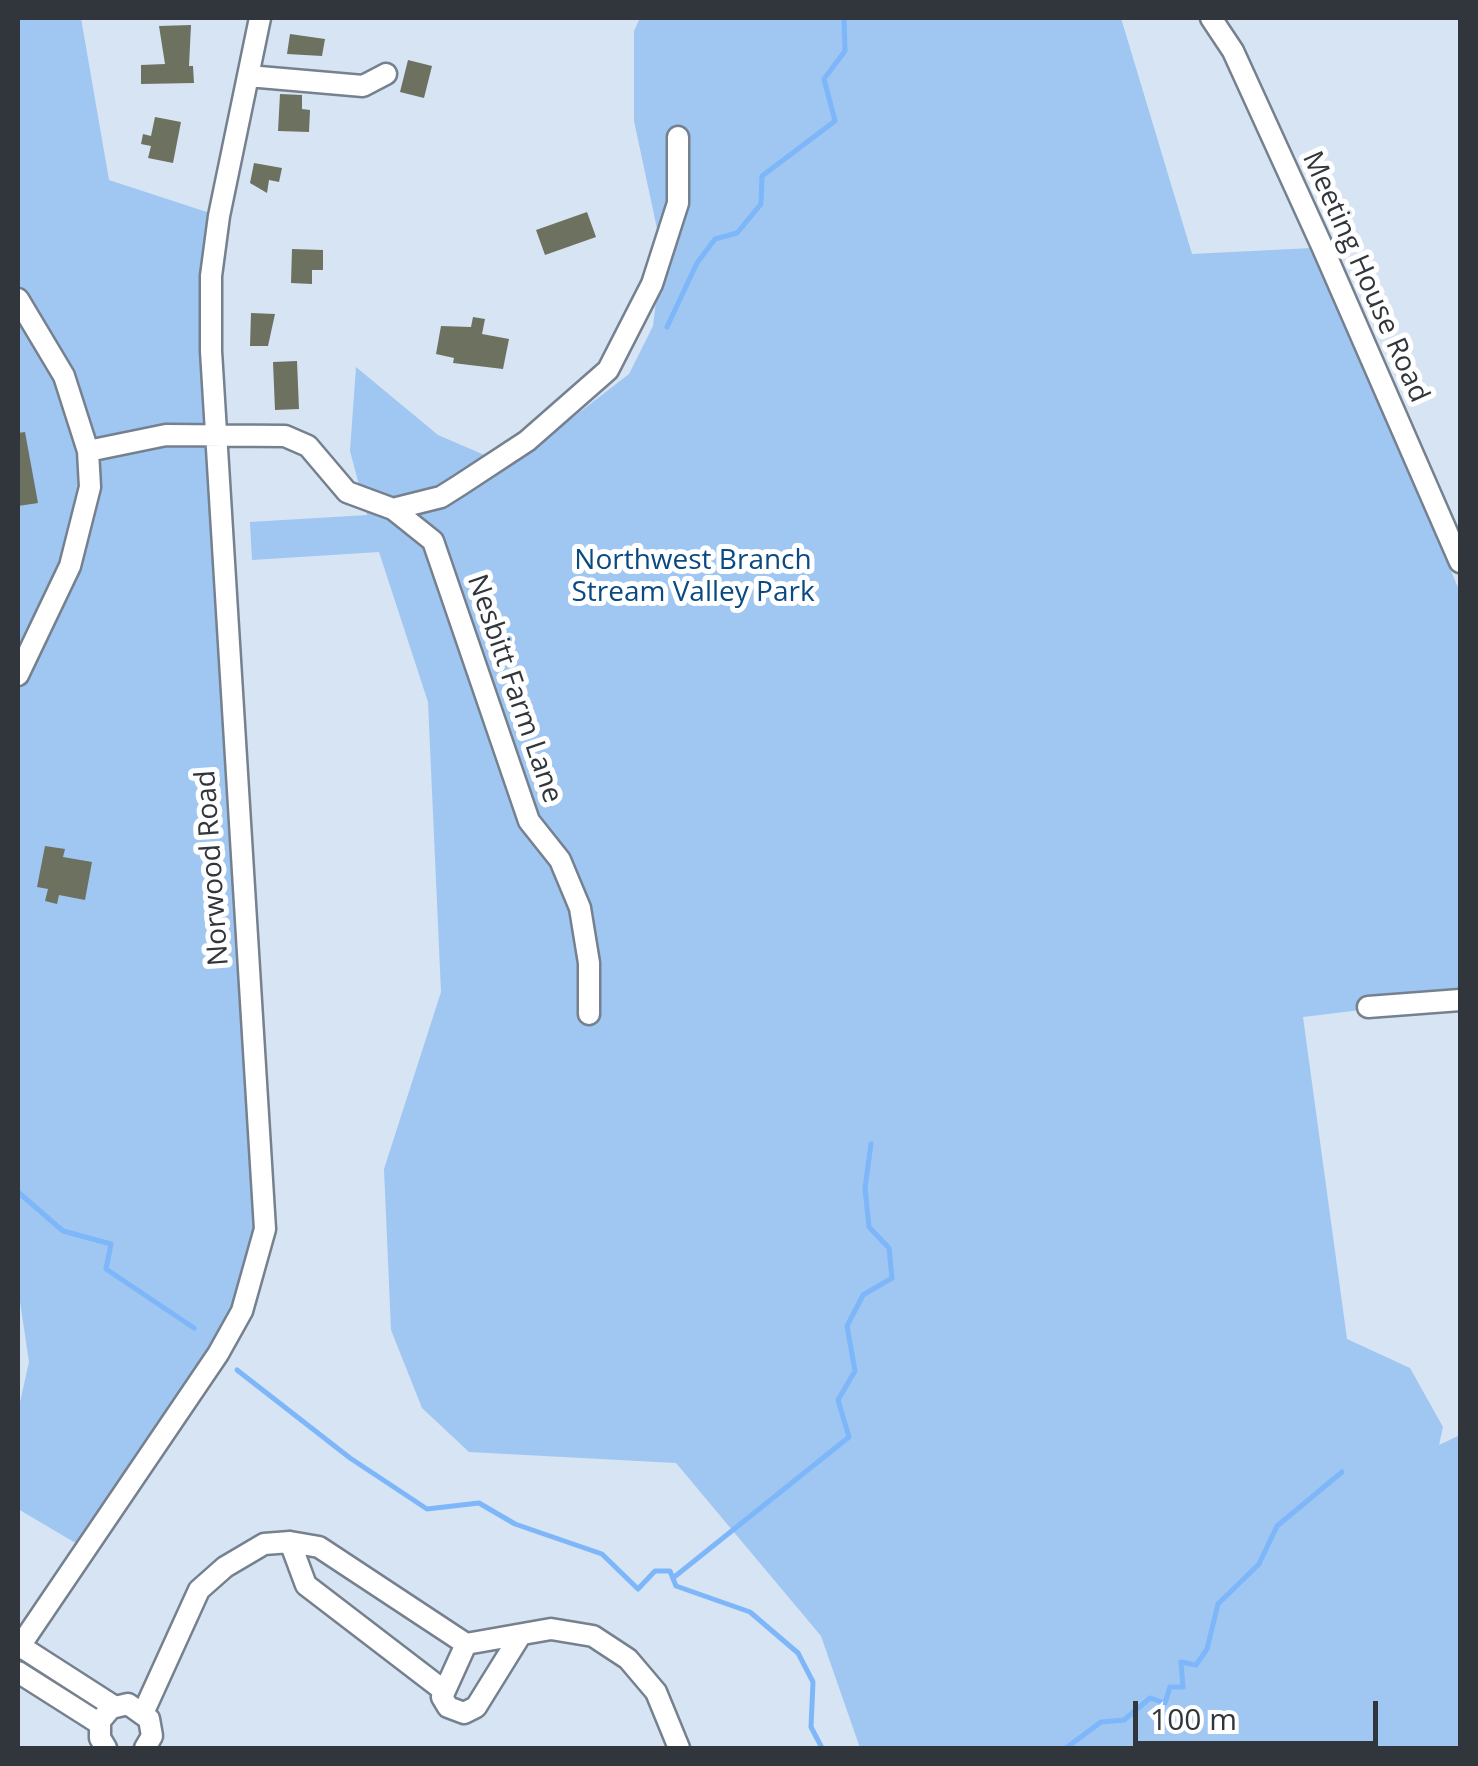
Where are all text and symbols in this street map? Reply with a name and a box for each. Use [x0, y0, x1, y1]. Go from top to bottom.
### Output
street label: Meeting House Road [1295, 146, 1435, 408]
park label: Northwest Branch Stream Valley Park [571, 544, 815, 610]
street label: Nesbitt Farm Lane [459, 570, 569, 808]
street label: Norwood Road [189, 769, 237, 967]
scale bar [1138, 1681, 1383, 1743]
text: 100 m [1150, 1698, 1237, 1739]

